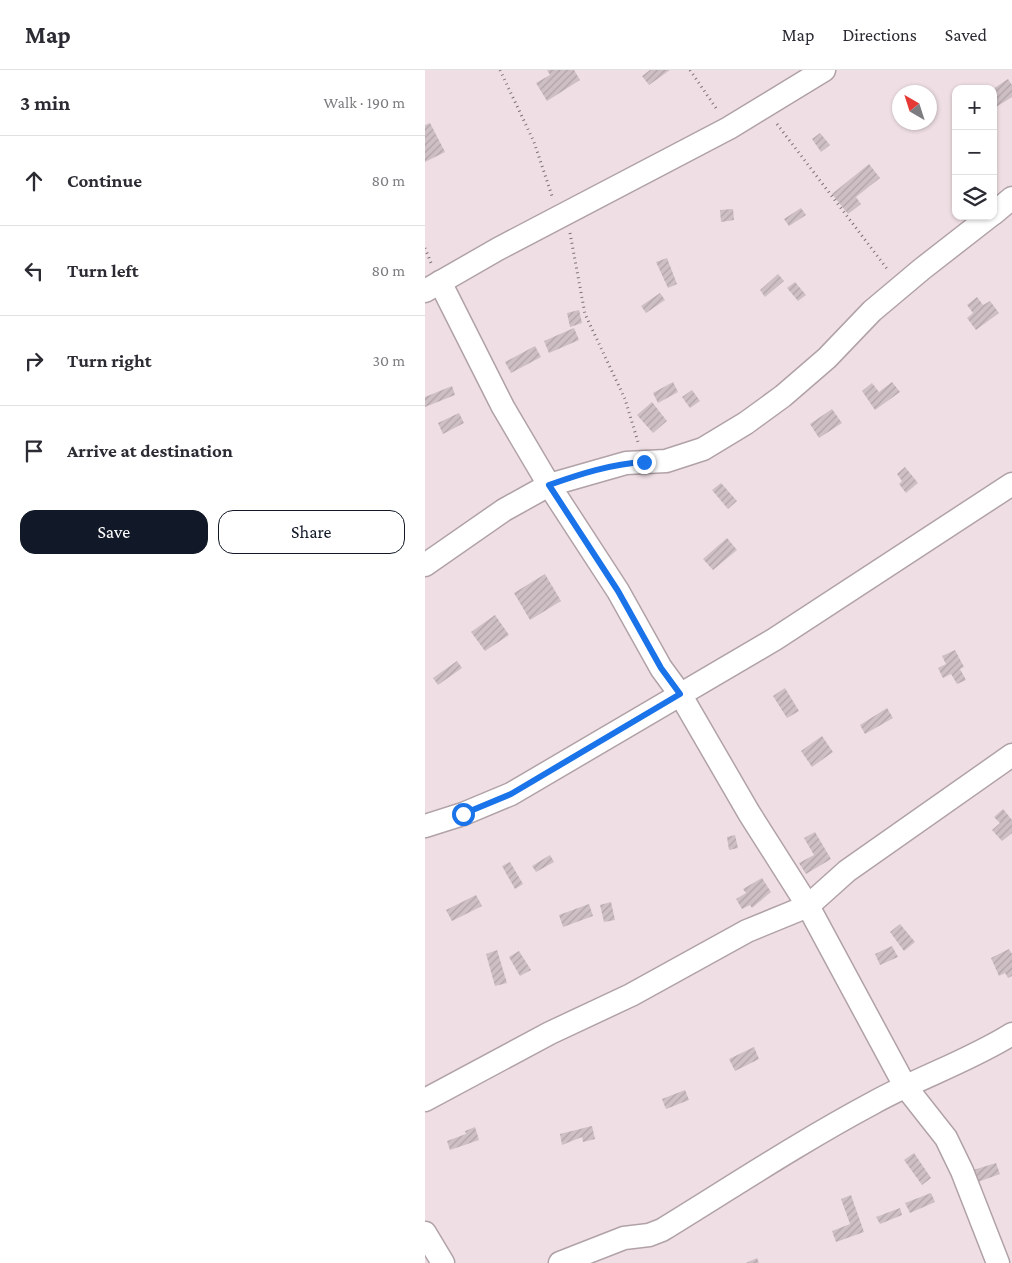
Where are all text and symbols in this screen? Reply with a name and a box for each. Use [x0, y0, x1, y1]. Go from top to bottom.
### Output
text: Map [25, 21, 71, 48]
text: Map [782, 25, 814, 45]
text: Directions [842, 25, 917, 45]
text: Saved [945, 25, 987, 45]
north arrow [892, 85, 937, 130]
map controls [952, 85, 997, 220]
button: + [952, 85, 997, 130]
text: 3 min [20, 91, 70, 115]
text: Walk · 190 m [324, 94, 405, 111]
button: − [952, 130, 997, 175]
icon: ahead [20, 167, 48, 195]
text: Continue [67, 170, 142, 191]
text: 80 m [371, 172, 405, 189]
button: layers [952, 175, 997, 220]
icon: left [20, 257, 48, 285]
text: Turn left [67, 260, 139, 281]
text: 80 m [371, 262, 405, 279]
icon: right [20, 347, 48, 375]
text: Turn right [67, 350, 152, 371]
text: 30 m [373, 352, 405, 369]
icon: arrive [20, 437, 48, 465]
text: Arrive at destination [67, 440, 233, 461]
route end [633, 451, 656, 474]
button: Save [20, 510, 208, 554]
button: Share [218, 510, 405, 554]
route start [452, 803, 475, 826]

